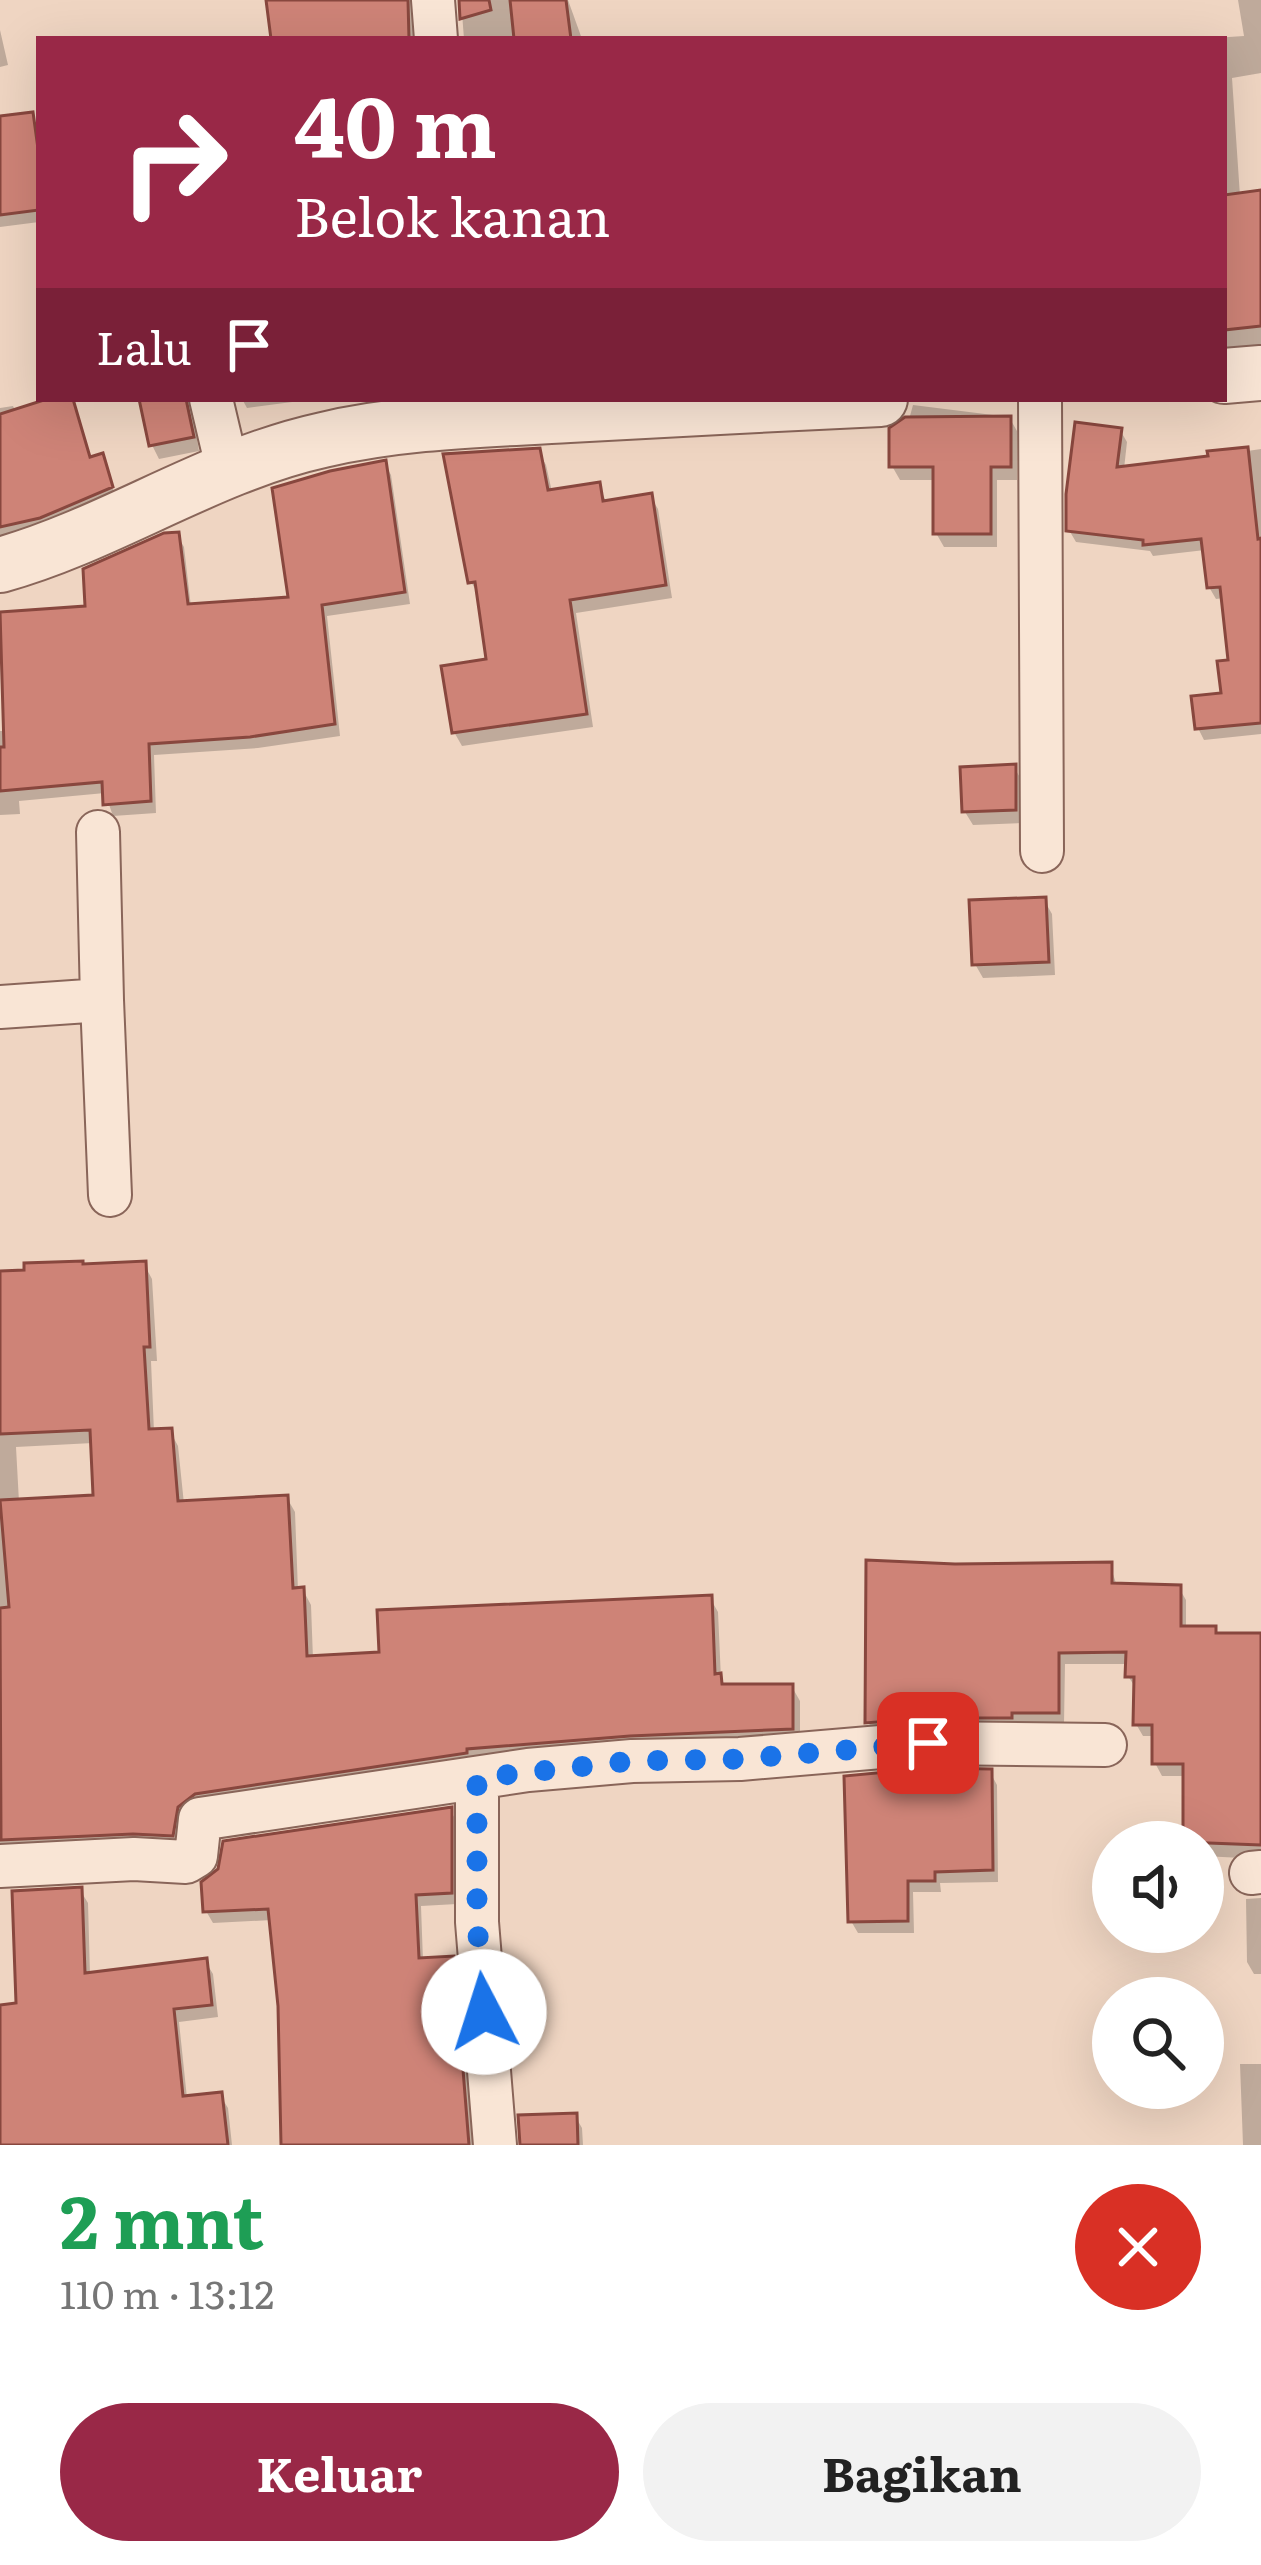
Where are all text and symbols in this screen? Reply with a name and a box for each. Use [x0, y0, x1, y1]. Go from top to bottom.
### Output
text: 40 m [294, 59, 497, 184]
icon: right [96, 84, 252, 240]
text: Belok kanan [294, 173, 610, 254]
text: Lalu [96, 312, 192, 379]
icon: arrive [216, 312, 282, 378]
pin [877, 1692, 979, 1794]
icon: arrive [895, 1710, 961, 1776]
map controls [1092, 1821, 1224, 2109]
button: sound [1092, 1821, 1224, 1953]
position arrow [421, 1949, 547, 2075]
button: search [1092, 1977, 1224, 2109]
text: 2 mnt [60, 2164, 264, 2271]
button: close [1075, 2184, 1201, 2310]
text: 110 m · 13:12 [60, 2263, 274, 2321]
button: Keluar [60, 2403, 619, 2541]
button: Bagikan [643, 2403, 1201, 2541]

